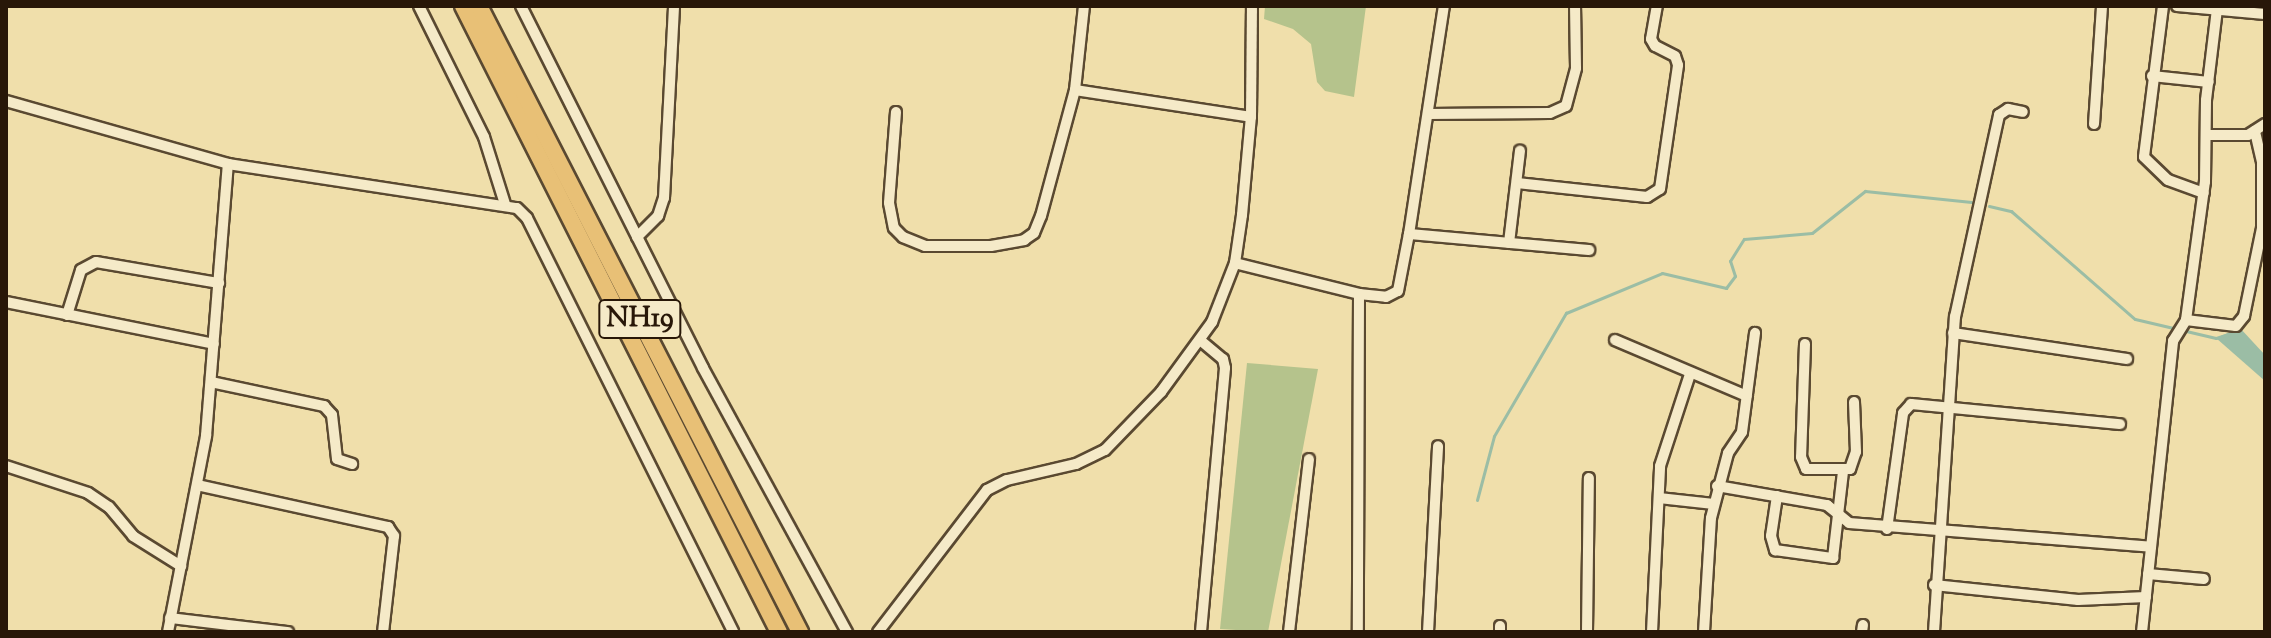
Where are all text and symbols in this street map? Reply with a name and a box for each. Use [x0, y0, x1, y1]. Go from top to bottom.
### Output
road number: NH19 [598, 295, 682, 343]

